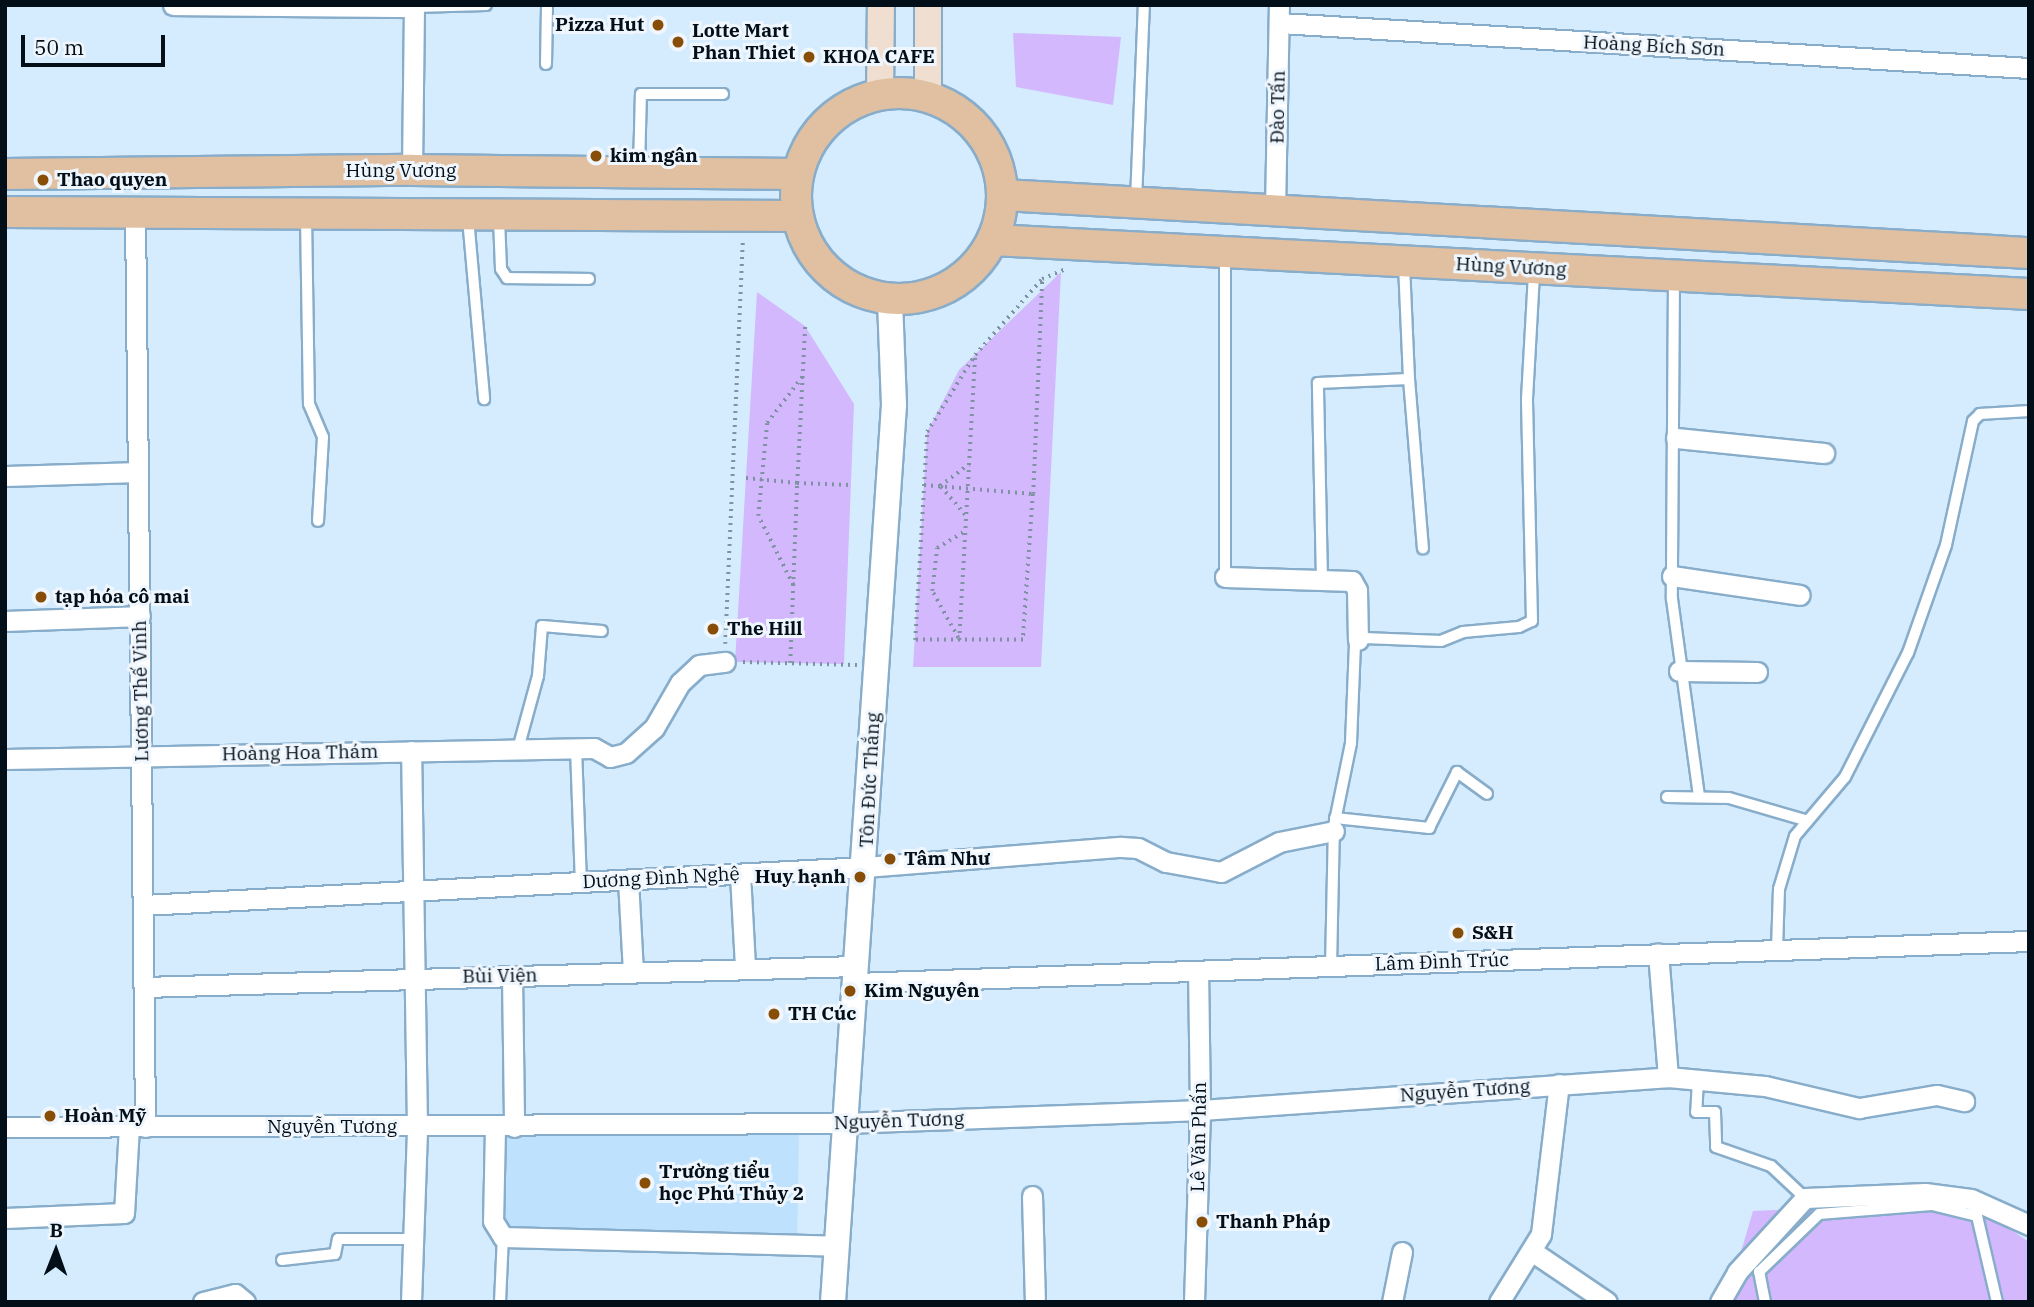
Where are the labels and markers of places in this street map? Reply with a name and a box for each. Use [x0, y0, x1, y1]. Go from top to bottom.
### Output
place label: Pizza Hut [555, 14, 644, 36]
marker: Pizza Hut [650, 17, 666, 33]
place label: Lotte Mart Phan Thiet [692, 20, 795, 64]
marker: Lotte Mart Phan Thiet [670, 34, 686, 50]
place label: KHOA CAFE [823, 46, 935, 68]
marker: KHOA CAFE [801, 49, 817, 65]
place label: kim ngân [610, 145, 698, 167]
marker: kim ngân [588, 148, 604, 164]
place label: Thao quyen [57, 169, 167, 191]
marker: Thao quyen [35, 172, 51, 188]
place label: tạp hóa cô mai [55, 586, 189, 608]
marker: tạp hóa cô mai [33, 589, 49, 605]
place label: The Hill [727, 618, 802, 640]
marker: The Hill [705, 621, 721, 637]
place label: Tâm Như [904, 848, 990, 870]
marker: Tâm Như [882, 851, 898, 867]
place label: Huy hạnh [755, 866, 846, 888]
marker: Huy hạnh [852, 869, 868, 885]
place label: S&H [1472, 922, 1513, 944]
marker: S&H [1450, 925, 1466, 941]
place label: Kim Nguyên [864, 980, 980, 1002]
marker: Kim Nguyên [842, 983, 858, 999]
place label: TH Cúc [788, 1003, 856, 1025]
marker: TH Cúc [766, 1006, 782, 1022]
place label: Hoàn Mỹ [64, 1105, 146, 1127]
marker: Hoàn Mỹ [42, 1108, 58, 1124]
place label: Trường tiểu học Phú Thủy 2 [659, 1161, 804, 1205]
marker: Trường tiểu học Phú Thủy 2 [637, 1175, 653, 1191]
place label: Thanh Pháp [1216, 1211, 1330, 1233]
marker: Thanh Pháp [1194, 1214, 1210, 1230]

